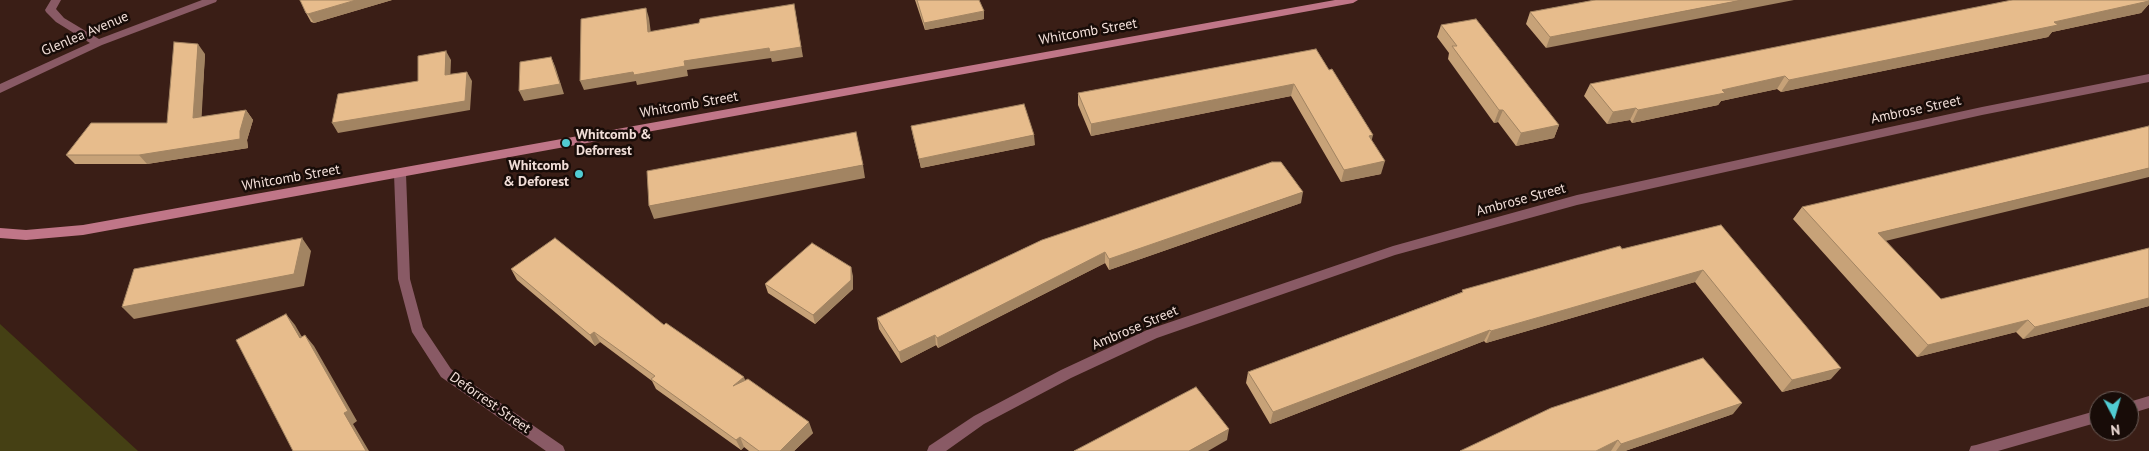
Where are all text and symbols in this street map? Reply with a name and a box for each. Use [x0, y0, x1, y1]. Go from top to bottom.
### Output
street label: Glenlea Avenue [39, 8, 131, 60]
street label: Whitcomb Street [1038, 15, 1138, 49]
street label: Whitcomb Street [639, 88, 739, 122]
street label: Ambrose Street [1869, 92, 1963, 128]
place label: Whitcomb & Deforrest [576, 127, 651, 160]
marker: Whitcomb & Deforrest [560, 137, 572, 149]
place label: Whitcomb & Deforest [503, 158, 569, 190]
street label: Whitcomb Street [241, 161, 341, 195]
marker: Whitcomb & Deforest [573, 168, 585, 180]
street label: Ambrose Street [1474, 180, 1568, 220]
street label: Ambrose Street [1089, 302, 1181, 354]
street label: Deforrest Street [446, 369, 534, 437]
north arrow [2089, 391, 2139, 441]
text: N [2110, 420, 2121, 439]

